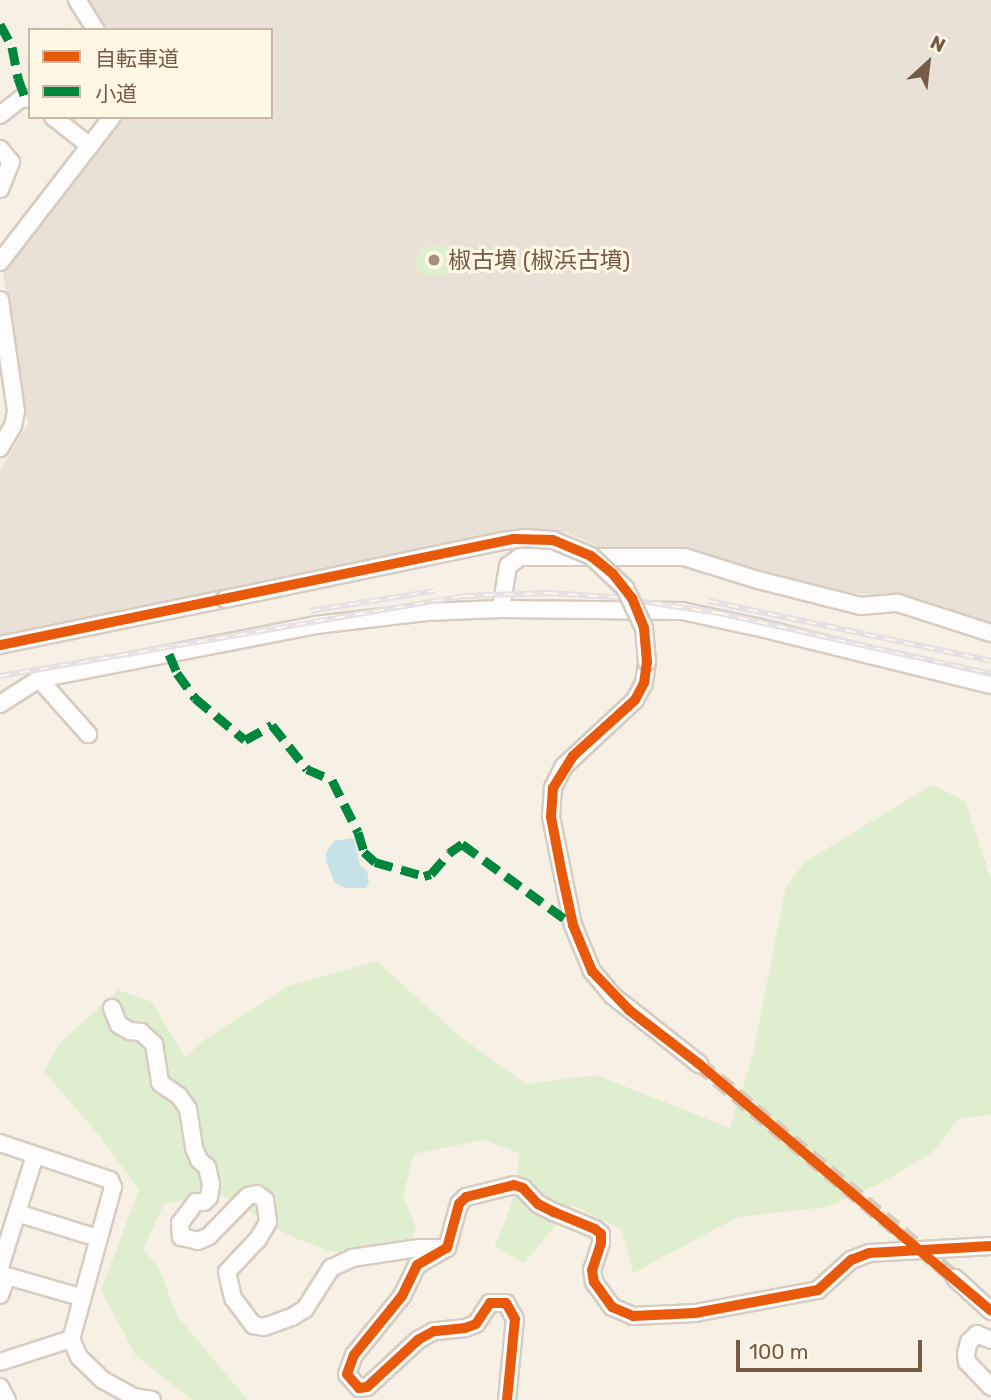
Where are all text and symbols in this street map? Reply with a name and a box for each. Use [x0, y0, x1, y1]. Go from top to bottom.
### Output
legend [28, 28, 273, 119]
north arrow [893, 28, 963, 98]
text: N [926, 30, 949, 57]
text: 自転車道 [95, 46, 179, 71]
text: 小道 [95, 81, 137, 106]
place label: 椒古墳 (椒浜古墳) [448, 246, 630, 274]
marker: 椒古墳 (椒浜古墳) [426, 252, 442, 268]
scale bar [739, 1326, 925, 1370]
text: 100 m [749, 1339, 808, 1364]

